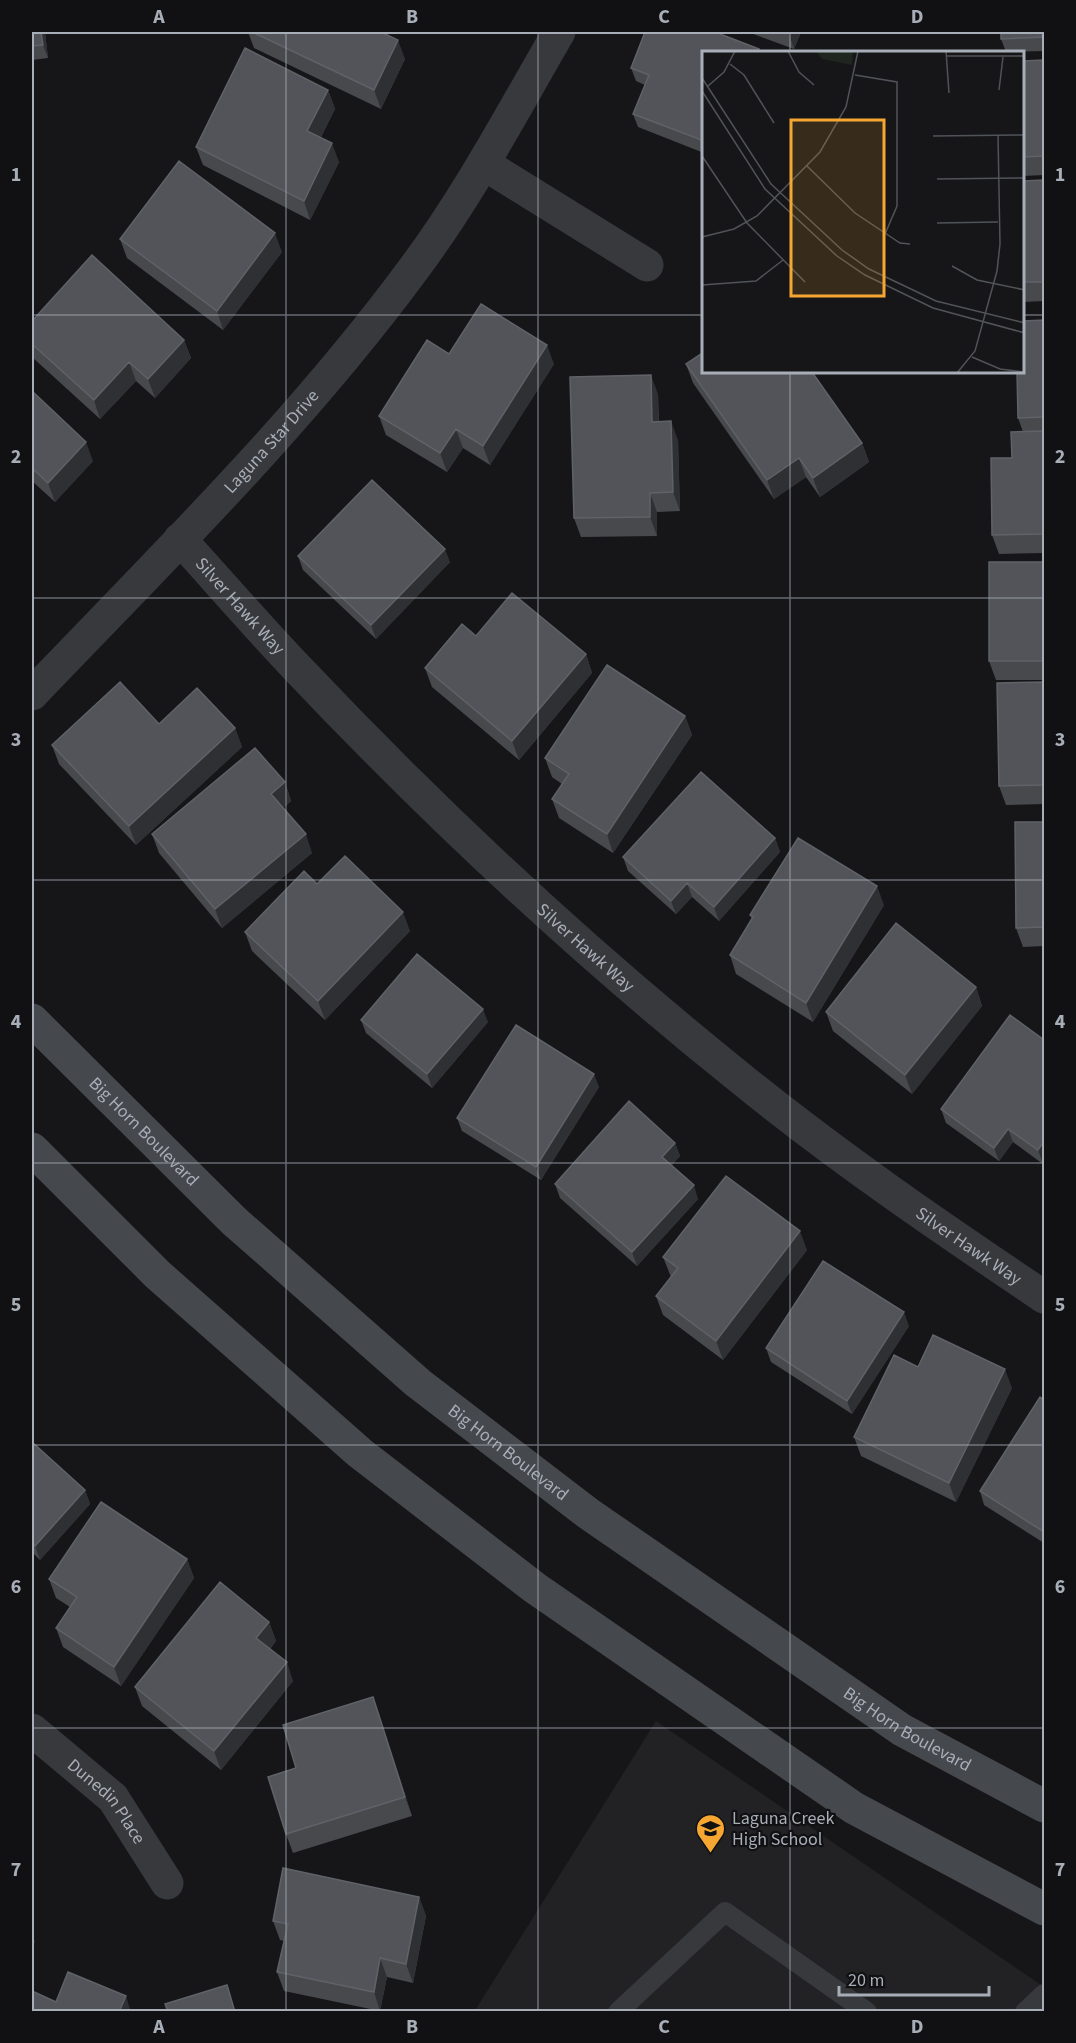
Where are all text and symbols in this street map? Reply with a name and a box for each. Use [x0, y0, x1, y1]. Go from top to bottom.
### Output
text: A [152, 3, 165, 31]
text: B [406, 3, 418, 31]
text: C [658, 3, 670, 31]
text: D [911, 3, 923, 31]
inset map [702, 51, 1025, 374]
text: 1 [11, 161, 21, 189]
text: 1 [1055, 161, 1065, 189]
street label: Laguna Star Drive [218, 384, 325, 499]
text: 2 [11, 443, 21, 471]
text: 2 [1055, 443, 1065, 471]
street label: Silver Hawk Way [189, 552, 291, 661]
text: 3 [11, 726, 21, 754]
text: 3 [1055, 726, 1065, 754]
street label: Silver Hawk Way [531, 897, 640, 998]
text: 4 [11, 1008, 22, 1036]
text: 4 [1055, 1008, 1066, 1036]
street label: Big Horn Boulevard [83, 1071, 204, 1192]
street label: Silver Hawk Way [910, 1201, 1027, 1292]
text: 5 [11, 1291, 21, 1319]
text: 5 [1055, 1291, 1065, 1319]
street label: Big Horn Boulevard [443, 1398, 574, 1507]
text: 6 [11, 1573, 21, 1601]
text: 6 [1055, 1573, 1065, 1601]
street label: Big Horn Boulevard [838, 1681, 976, 1778]
street label: Dunedin Place [62, 1753, 151, 1849]
place label: Laguna Creek High School [732, 1806, 834, 1852]
school or university icon: Laguna Creek High School [695, 1812, 727, 1854]
text: 7 [11, 1856, 21, 1884]
text: 7 [1055, 1856, 1065, 1884]
scale bar [839, 1959, 989, 1997]
text: 20 m [848, 1968, 884, 1993]
text: A [152, 2013, 165, 2041]
text: B [406, 2013, 418, 2041]
text: C [658, 2013, 670, 2041]
text: D [911, 2013, 923, 2041]

